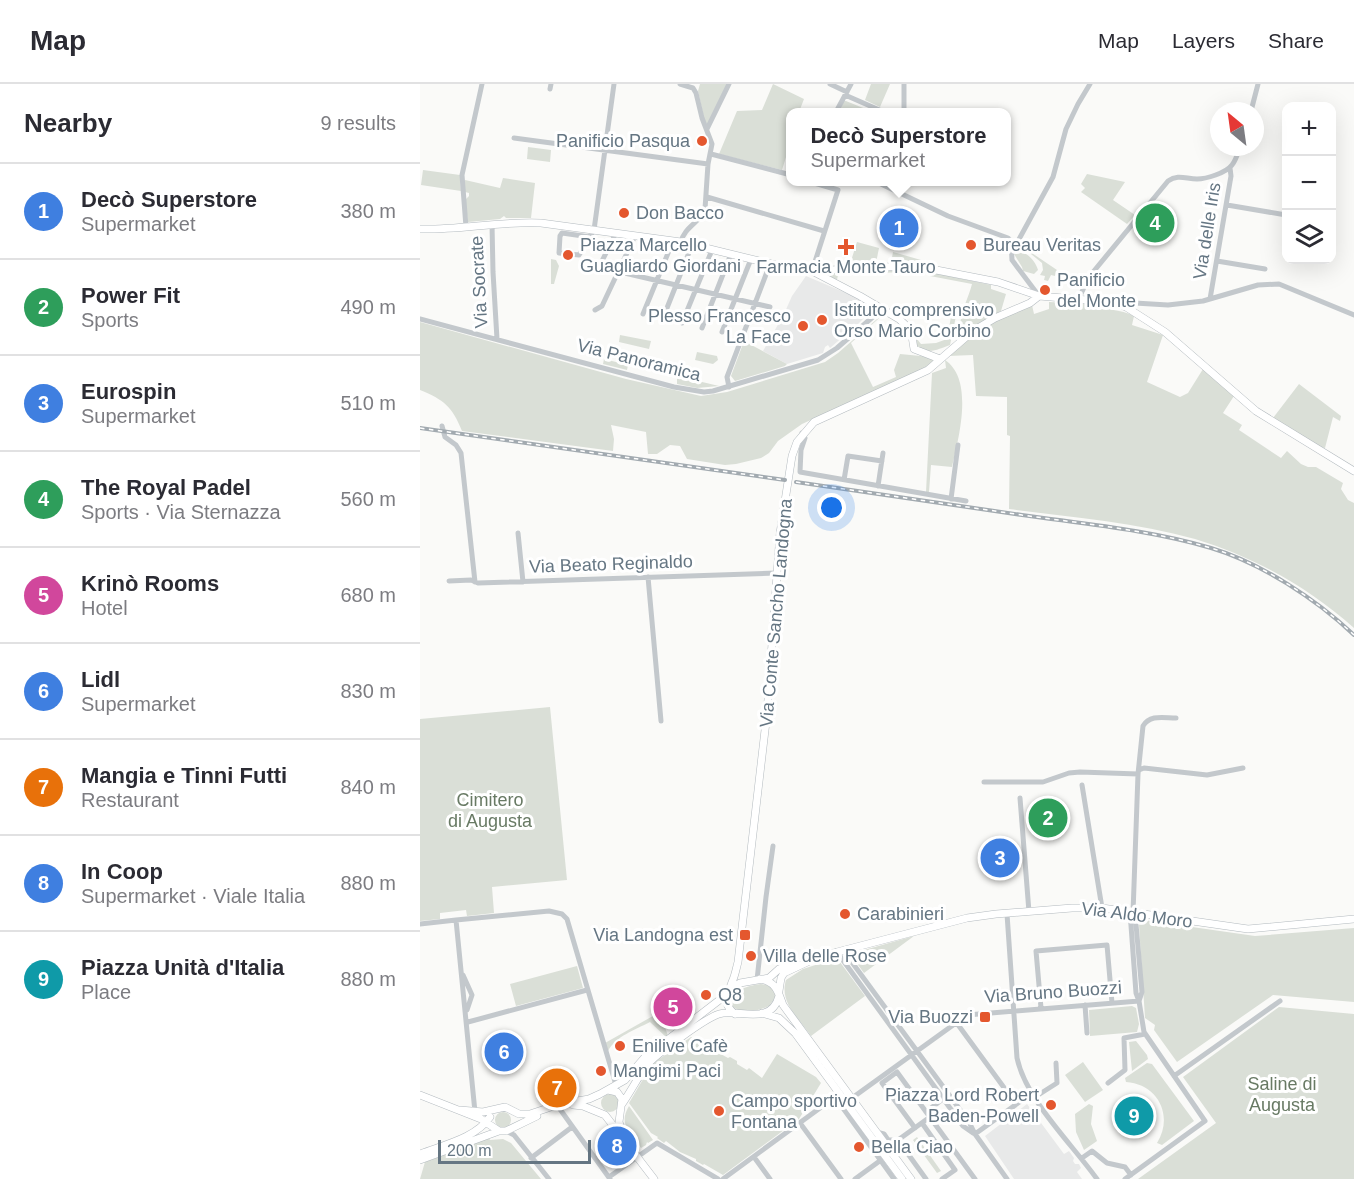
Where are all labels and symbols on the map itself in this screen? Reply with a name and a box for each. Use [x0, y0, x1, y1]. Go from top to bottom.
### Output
north arrow [1210, 102, 1264, 156]
place label: Panificio Pasqua [556, 131, 691, 151]
marker: Panificio Pasqua [695, 134, 709, 148]
street label: Via delle Iris [1189, 181, 1225, 281]
pin: 4 [1136, 200, 1174, 246]
place label: Don Bacco [636, 203, 724, 223]
marker: Don Bacco [617, 206, 631, 220]
pin: 1 [880, 206, 918, 250]
street label: Via Socrate [467, 235, 491, 329]
place label: Piazza Marcello Guagliardo Giordani [580, 235, 741, 276]
place label: Bureau Veritas [983, 235, 1101, 255]
marker: Bureau Veritas [964, 238, 978, 252]
marker: Farmacia Monte Tauro [839, 240, 853, 254]
marker: Piazza Marcello Guagliardo Giordani [561, 248, 575, 262]
place label: Farmacia Monte Tauro [756, 257, 936, 277]
place label: Panificio del Monte [1057, 270, 1136, 311]
marker: Panificio del Monte [1038, 283, 1052, 297]
place label: Istituto comprensivo Orso Mario Corbino [834, 300, 994, 341]
place label: Plesso Francesco La Face [648, 306, 791, 347]
marker: Istituto comprensivo Orso Mario Corbino [815, 313, 829, 327]
marker: Plesso Francesco La Face [796, 319, 810, 333]
street label: Via Panoramica [575, 335, 704, 385]
your location [817, 493, 846, 522]
street label: Via Conte Sancho Landogna [756, 497, 796, 728]
street label: Via Beato Reginaldo [529, 551, 693, 577]
park label: Cimitero di Augusta [448, 790, 533, 831]
pin: 2 [1028, 796, 1068, 840]
pin: 3 [980, 836, 1020, 880]
street label: Via Aldo Moro [1080, 898, 1194, 932]
place label: Carabinieri [857, 904, 944, 924]
marker: Carabinieri [838, 907, 852, 921]
place label: Via Landogna est [593, 925, 733, 945]
marker: Via Landogna est [738, 928, 752, 942]
place label: Villa delle Rose [763, 946, 887, 966]
marker: Villa delle Rose [744, 949, 758, 963]
street label: Via Bruno Buozzi [984, 977, 1122, 1007]
pin: 5 [654, 984, 692, 1030]
place label: Q8 [718, 985, 742, 1005]
marker: Q8 [699, 988, 713, 1002]
place label: Via Buozzi [888, 1007, 973, 1027]
marker: Via Buozzi [978, 1010, 992, 1024]
pin: 6 [484, 1030, 524, 1074]
place label: Enilive Cafè [632, 1036, 728, 1056]
marker: Enilive Cafè [613, 1039, 627, 1053]
place label: Mangimi Paci [613, 1061, 721, 1081]
marker: Mangimi Paci [594, 1064, 608, 1078]
pin: 7 [538, 1066, 576, 1110]
park label: Saline di Augusta [1247, 1074, 1317, 1115]
place label: Piazza Lord Robert Baden-Powell [885, 1085, 1039, 1126]
place label: Campo sportivo Fontana [731, 1091, 857, 1132]
pin: 9 [1114, 1094, 1154, 1138]
marker: Piazza Lord Robert Baden-Powell [1044, 1098, 1058, 1112]
marker: Campo sportivo Fontana [712, 1104, 726, 1118]
pin: 8 [598, 1124, 636, 1168]
scale bar [438, 1137, 591, 1164]
place label: Bella Ciao [871, 1137, 953, 1157]
marker: Bella Ciao [852, 1140, 866, 1154]

